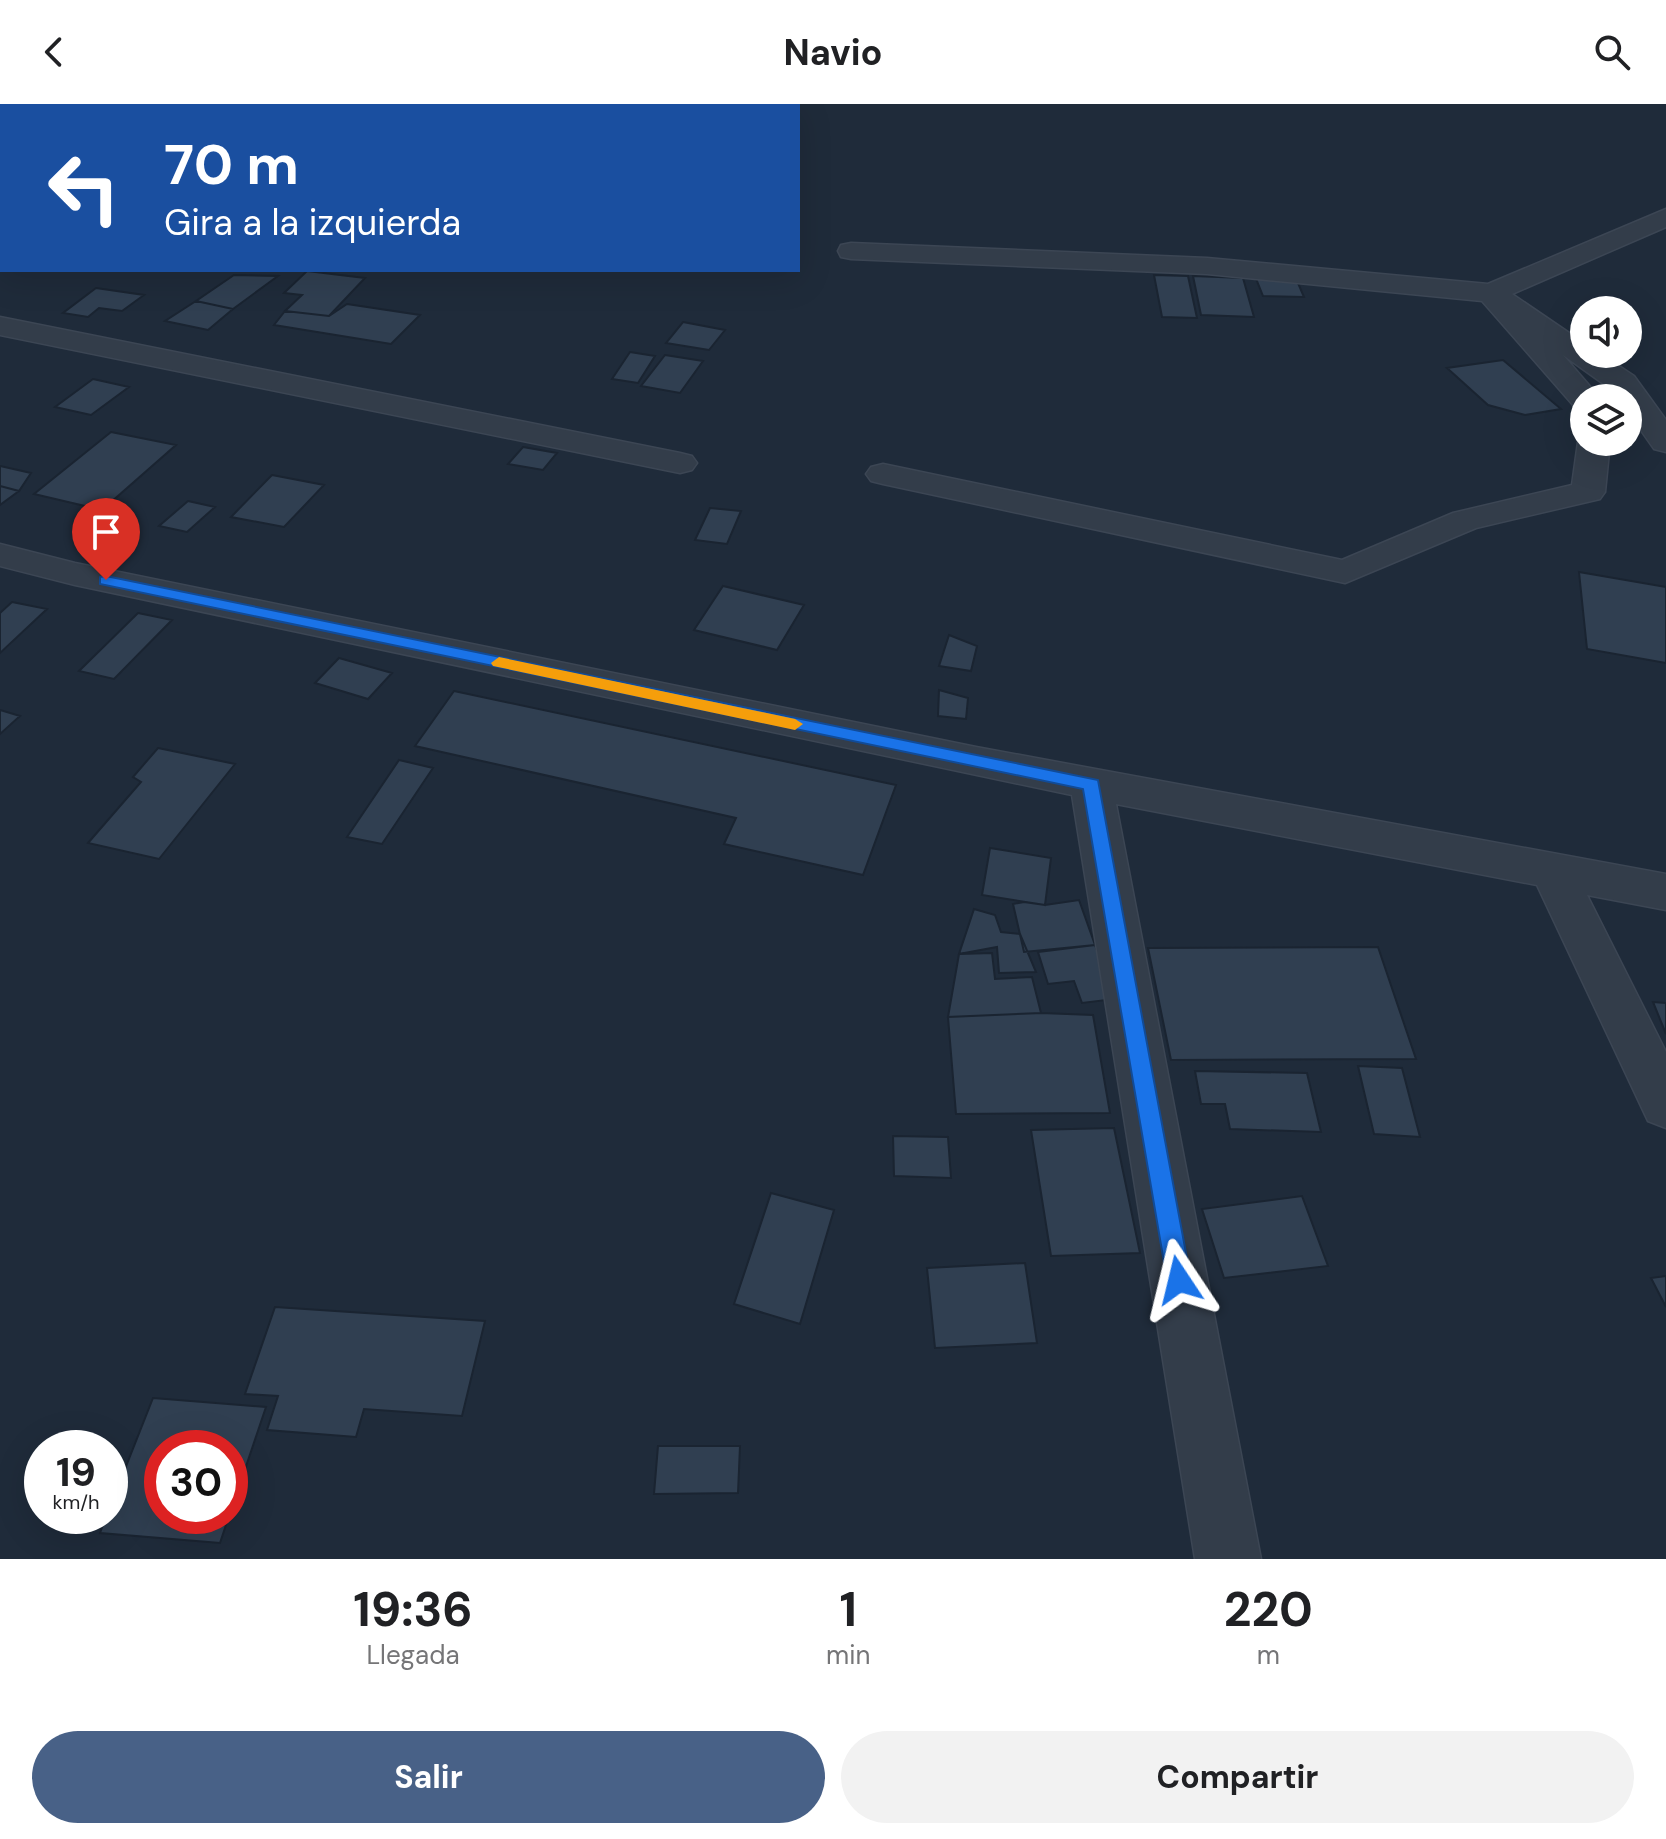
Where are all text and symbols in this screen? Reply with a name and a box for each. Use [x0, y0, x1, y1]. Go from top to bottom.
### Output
text: Navio [784, 29, 882, 76]
icon: back [32, 30, 76, 74]
icon: search [1590, 30, 1634, 74]
text: 70 m [164, 128, 299, 201]
icon: left [32, 136, 136, 240]
text: Gira a la izquierda [164, 199, 461, 246]
map controls [1570, 296, 1642, 456]
button: sound [1570, 296, 1642, 368]
button: layers [1570, 384, 1642, 456]
pin [72, 498, 140, 580]
icon: arrive [84, 510, 128, 554]
position arrow [1137, 1238, 1221, 1322]
speed limit sign: 30 [144, 1430, 248, 1534]
text: 19 [56, 1446, 96, 1498]
text: km/h [52, 1489, 100, 1515]
text: 19:36 [353, 1578, 473, 1641]
text: 1 [840, 1578, 857, 1641]
text: 220 [1224, 1578, 1313, 1641]
text: Llegada [366, 1638, 460, 1672]
text: min [826, 1638, 870, 1672]
text: m [1257, 1638, 1280, 1672]
button: Salir [32, 1731, 825, 1823]
button: Compartir [841, 1731, 1634, 1823]

